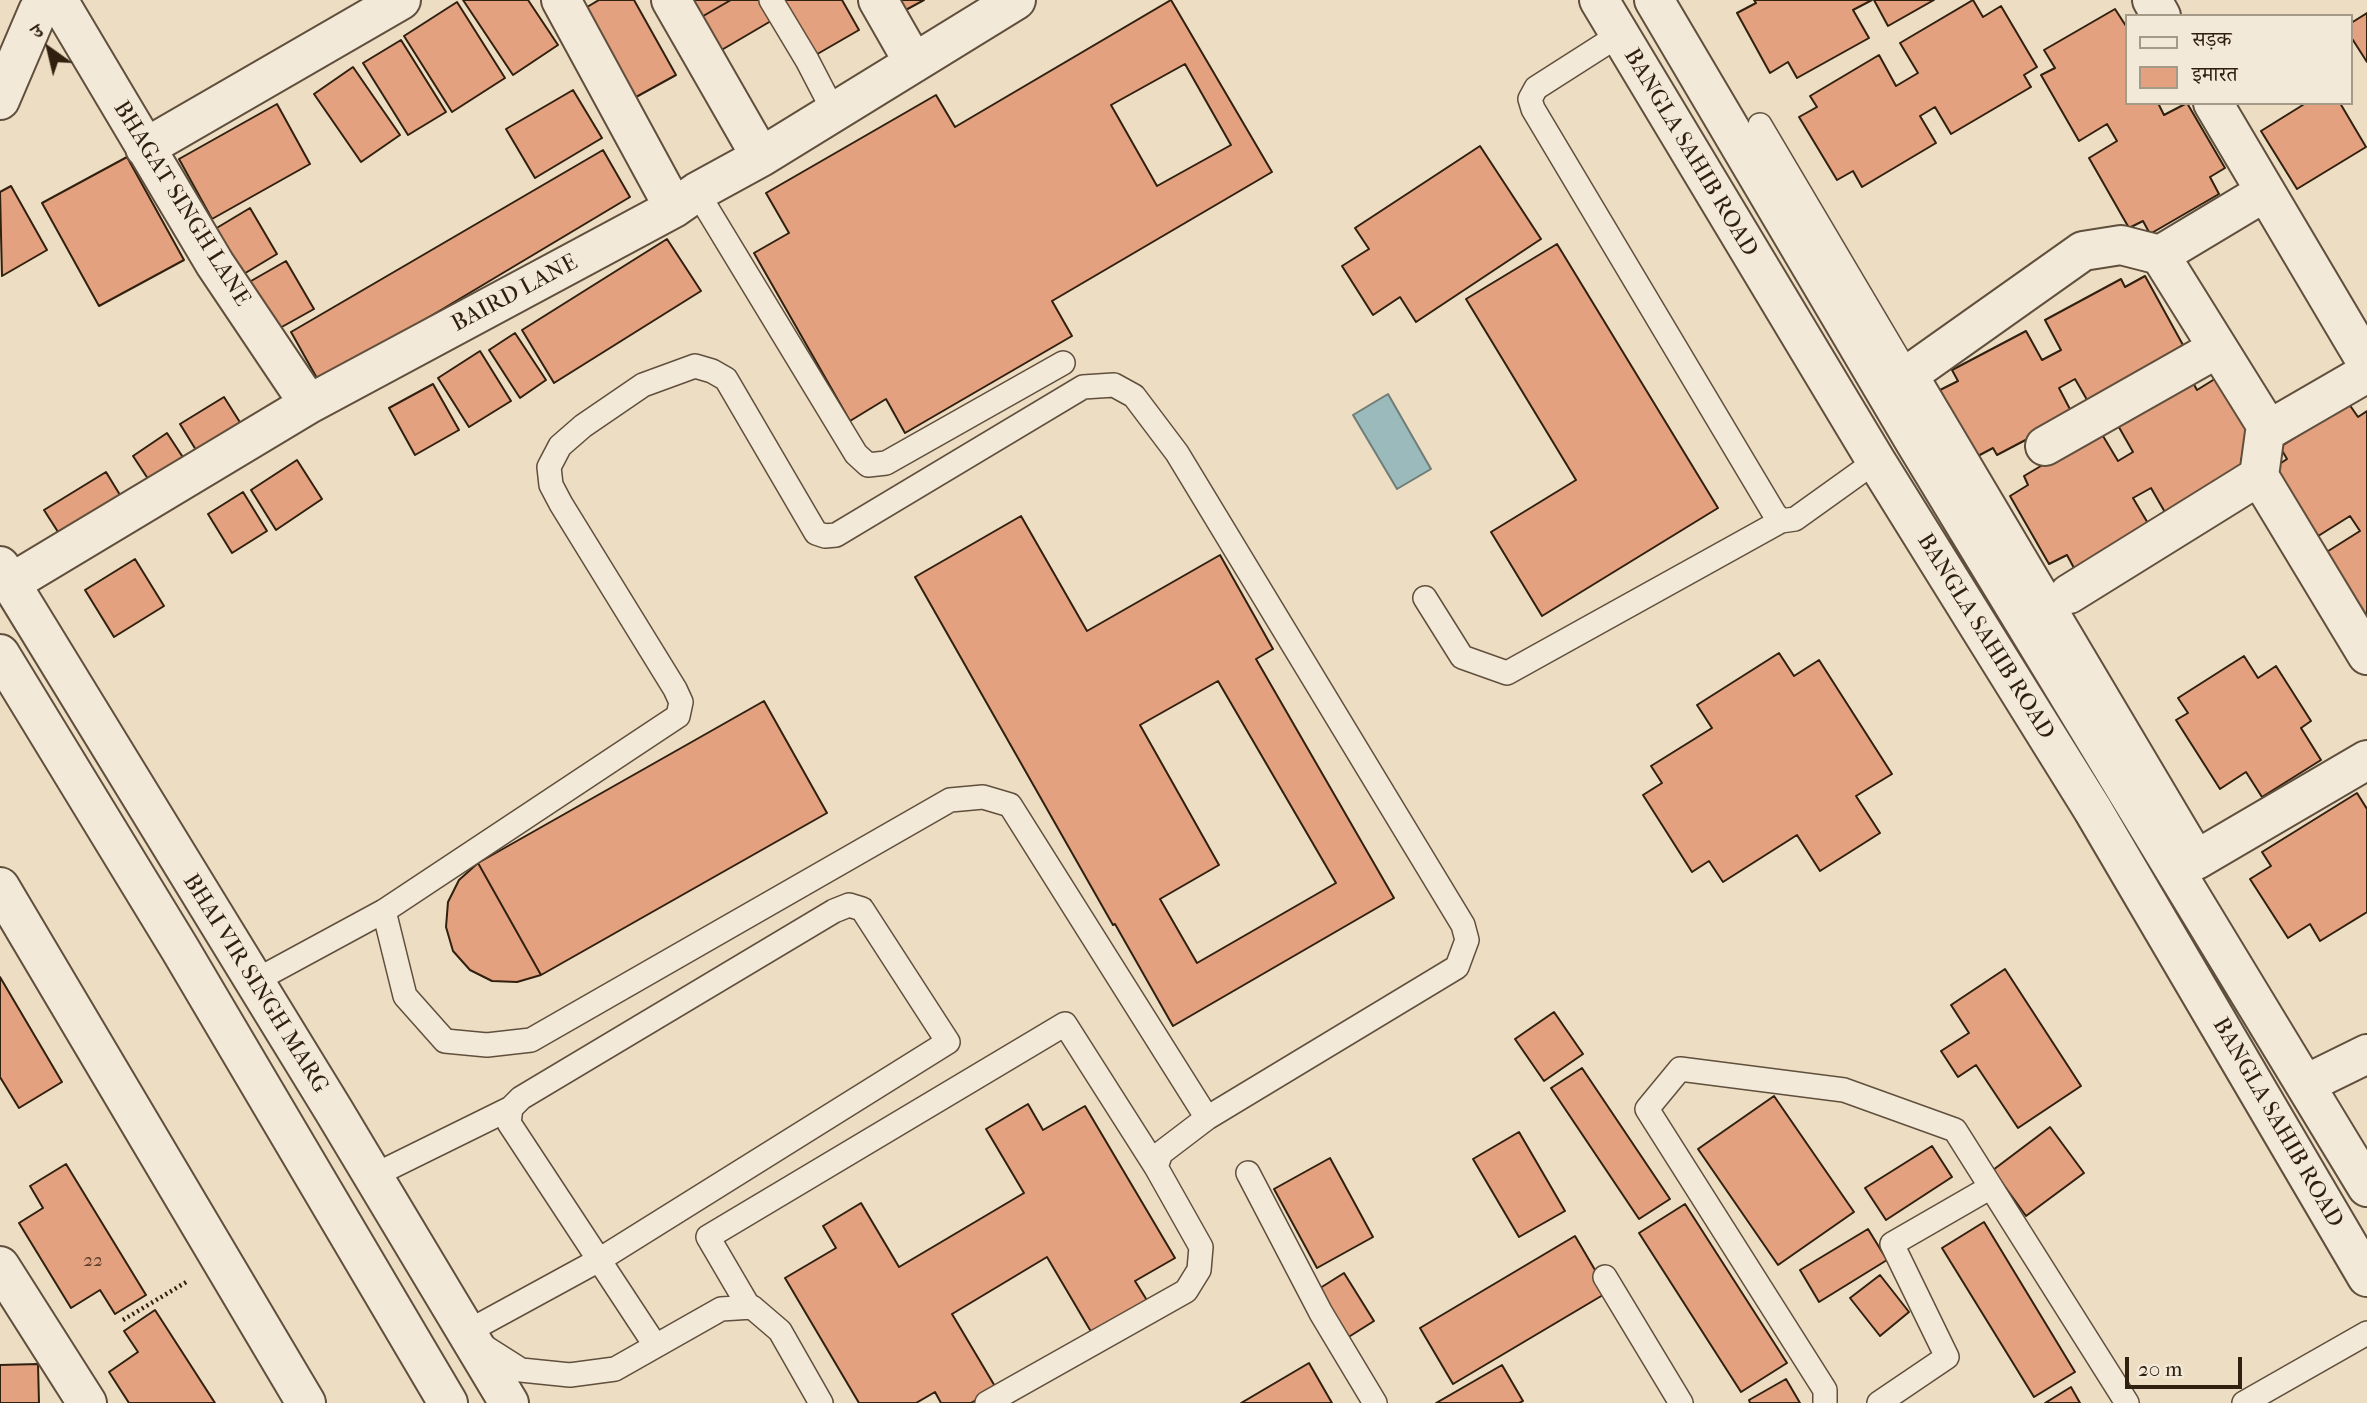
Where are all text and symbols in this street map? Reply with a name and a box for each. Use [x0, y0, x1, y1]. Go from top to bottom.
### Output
north arrow [14, 14, 84, 84]
legend [2126, 14, 2353, 105]
text: उ [27, 20, 47, 43]
text: सड़क [2192, 27, 2231, 51]
street label: BANGLA SAHIB ROAD [1617, 44, 1763, 262]
text: इमारत [2192, 62, 2238, 86]
street label: BHAGAT SINGH LANE [107, 96, 255, 312]
street label: BAIRD LANE [447, 249, 583, 339]
street label: BANGLA SAHIB ROAD [1910, 529, 2060, 745]
street label: BHAI VIR SINGH MARG [176, 869, 334, 1099]
street label: BANGLA SAHIB ROAD [2206, 1013, 2348, 1233]
house number: 22 [83, 1250, 103, 1272]
scale bar [2129, 1344, 2246, 1388]
text: 20 m [2138, 1357, 2182, 1381]

